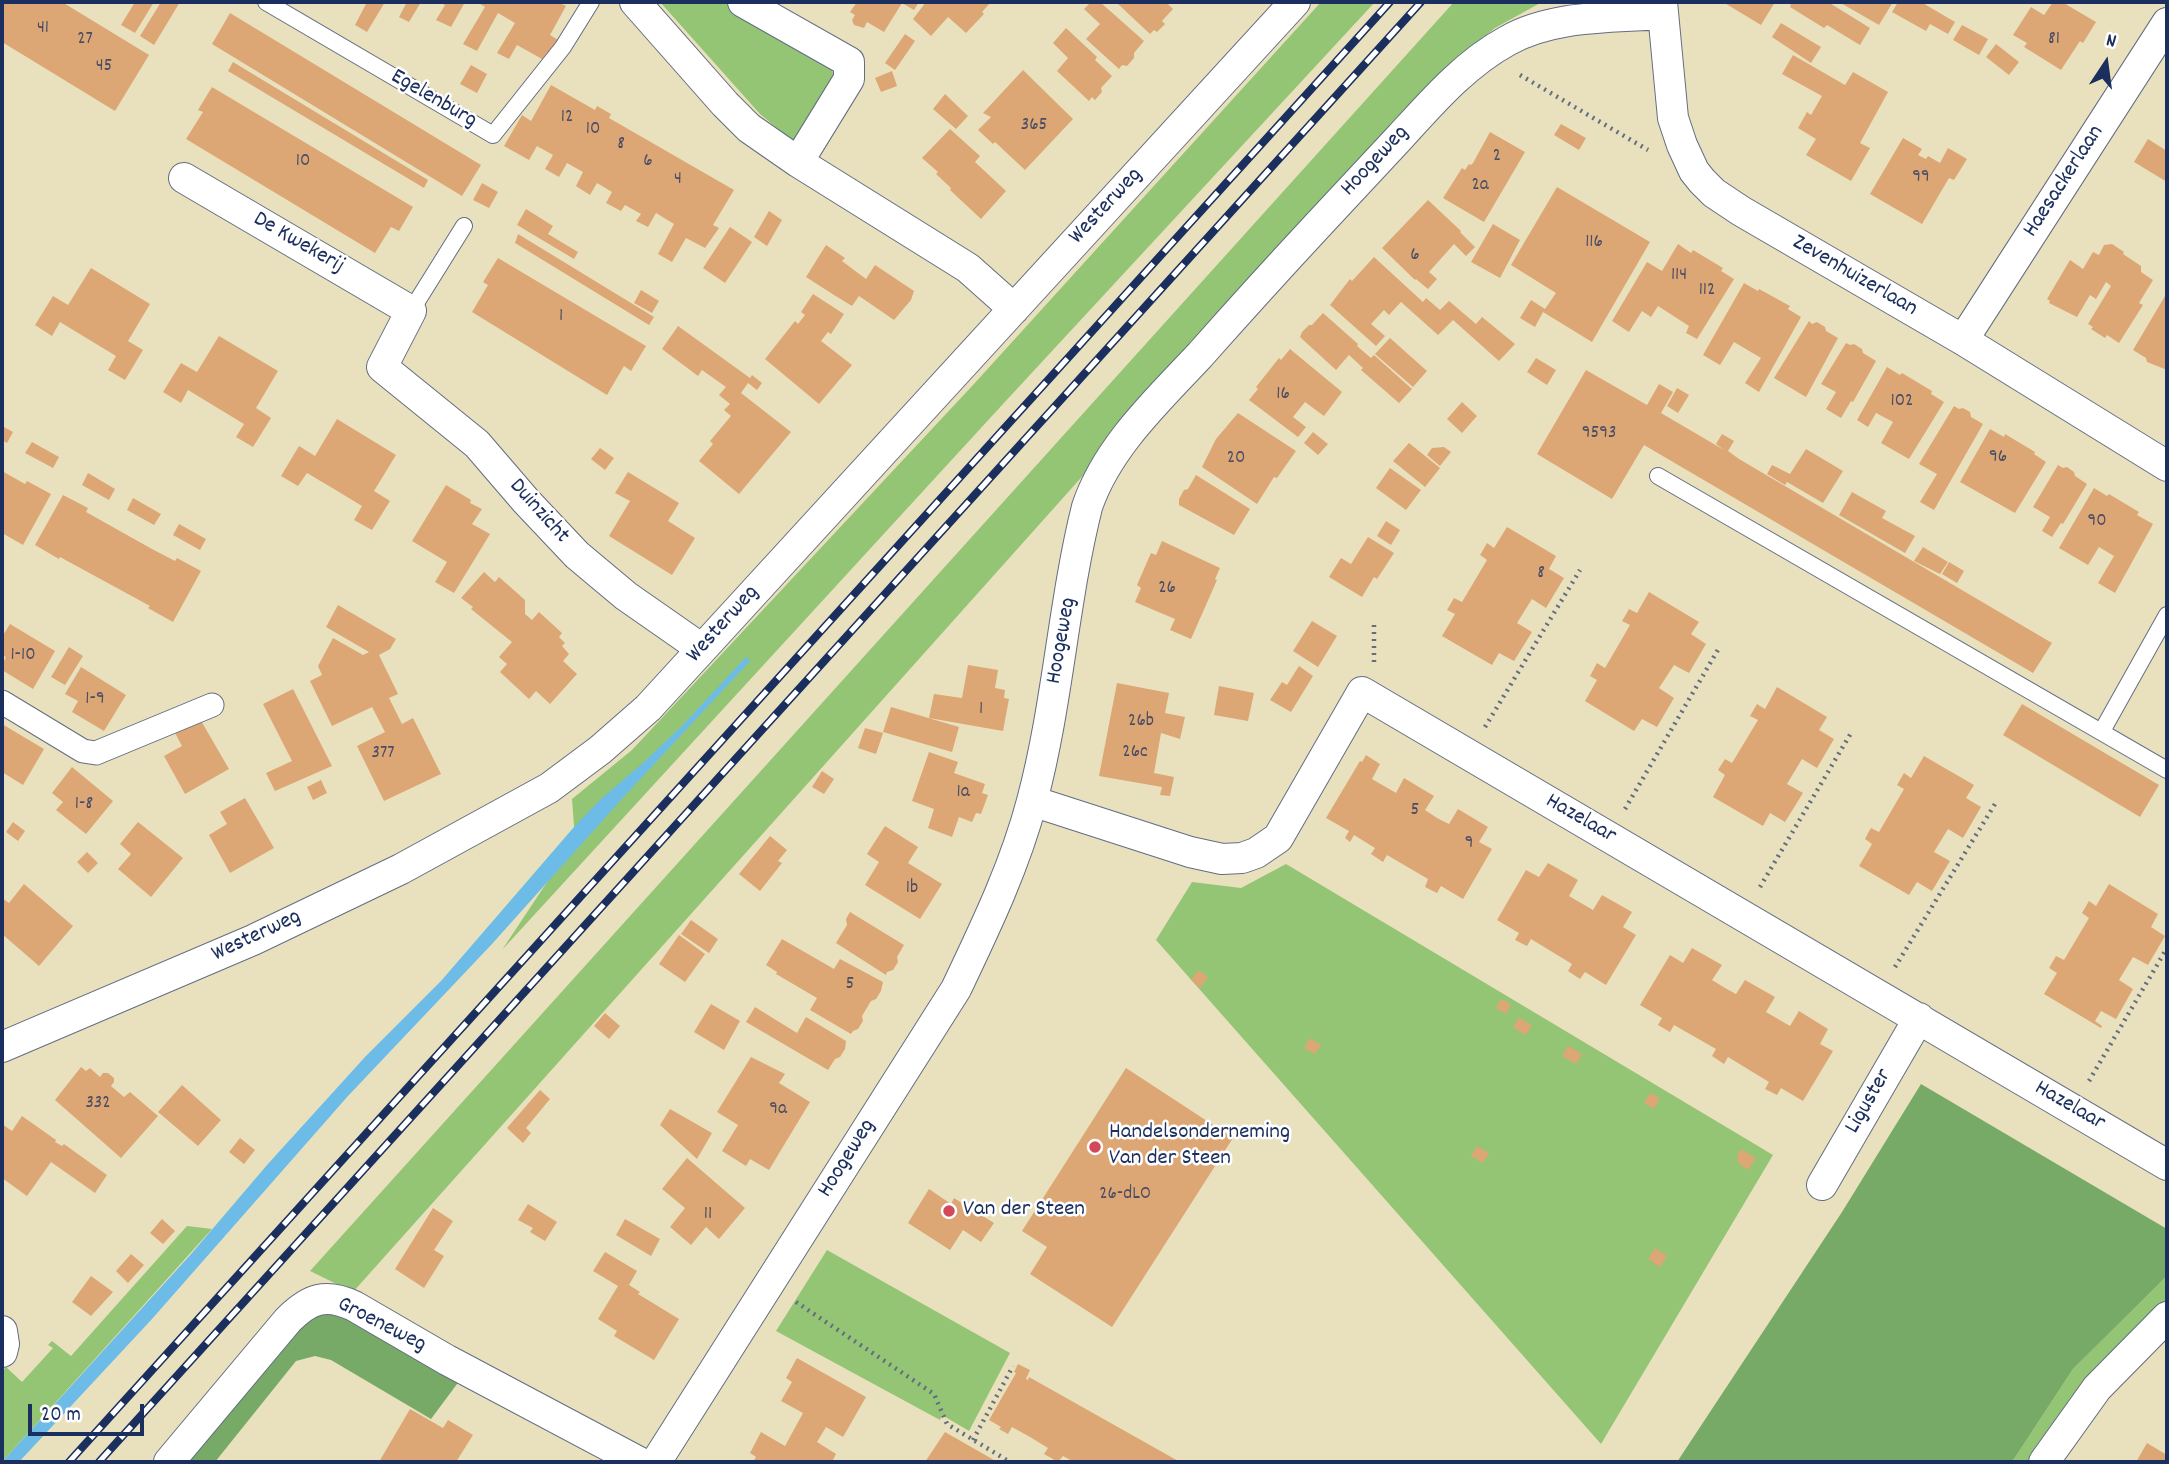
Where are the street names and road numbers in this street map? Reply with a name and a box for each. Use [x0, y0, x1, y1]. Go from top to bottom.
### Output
street label: Egelenburg [385, 64, 481, 136]
street label: Hoogeweg [1336, 121, 1416, 203]
street label: Haesackerlaan [2019, 121, 2111, 243]
street label: Westerweg [1064, 163, 1150, 251]
street label: De Kwekerij [247, 207, 349, 281]
street label: Zevenhuizerlaan [1786, 230, 1922, 324]
street label: Duinzicht [502, 474, 574, 550]
street label: Westerweg [682, 580, 766, 670]
street label: Hoogeweg [1042, 596, 1084, 686]
street label: Hazelaar [1540, 789, 1620, 851]
street label: Westerweg [208, 904, 306, 970]
street label: Liguster [1840, 1065, 1900, 1139]
street label: Hazelaar [2029, 1076, 2109, 1138]
street label: Hoogeweg [813, 1115, 883, 1203]
street label: Groeneweg [332, 1292, 430, 1360]

